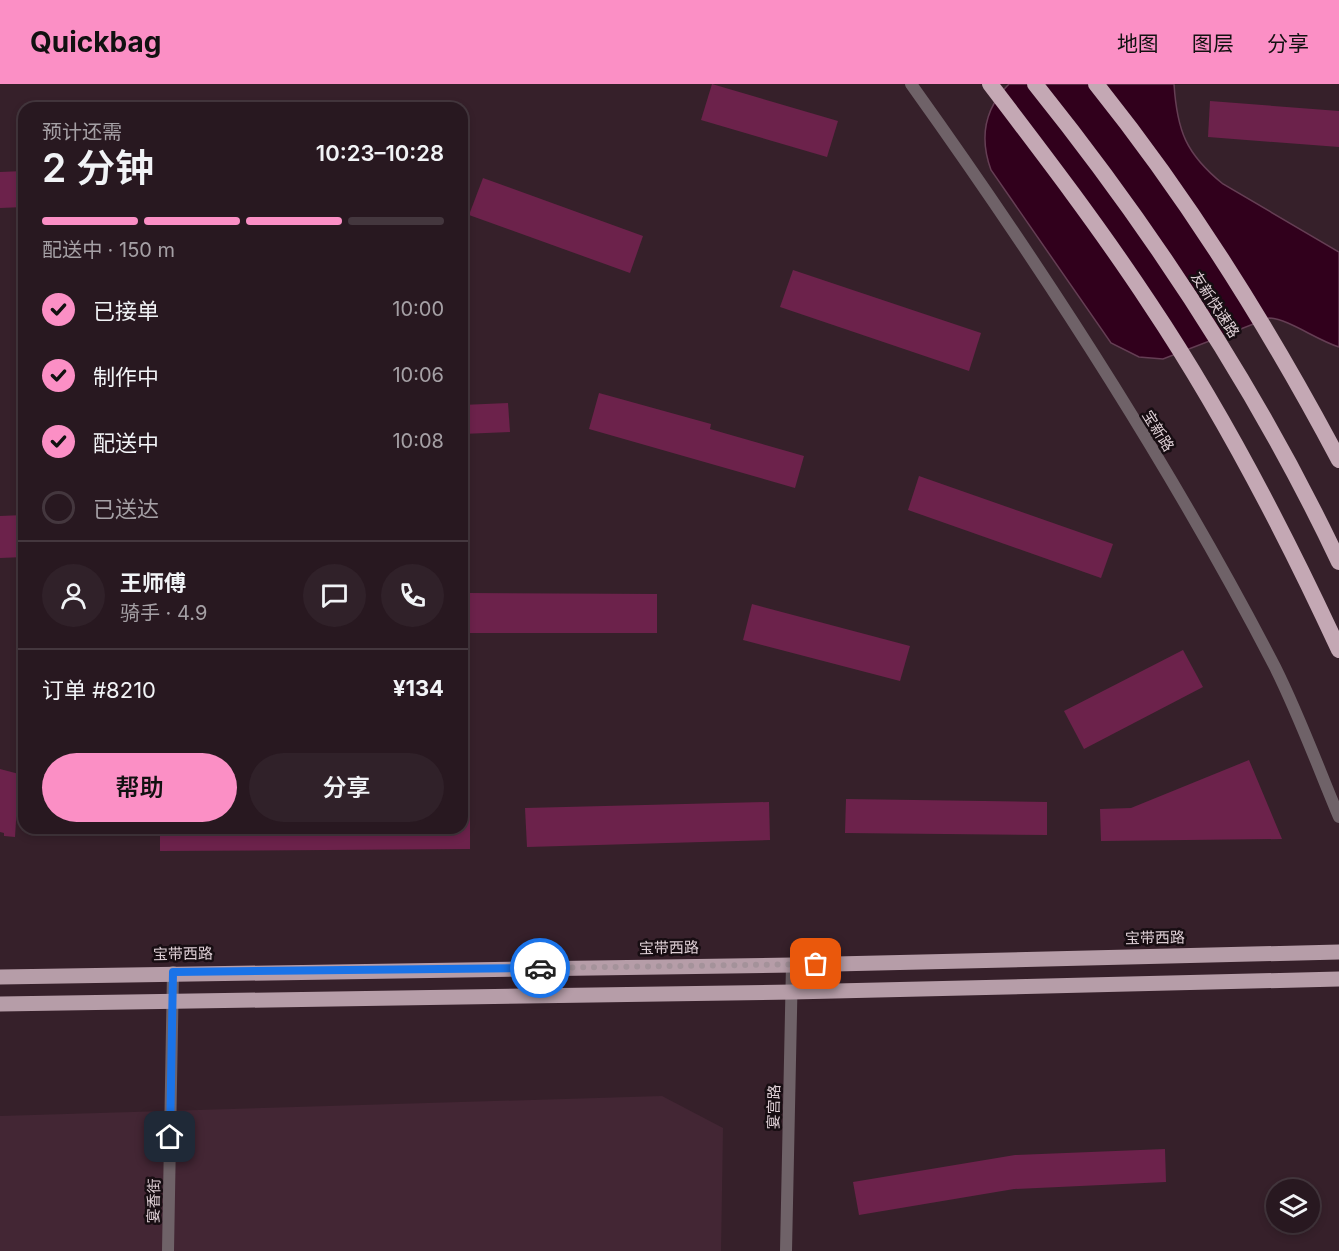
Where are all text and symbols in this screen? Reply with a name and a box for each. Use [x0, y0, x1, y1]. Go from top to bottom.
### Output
text: Quickbag [30, 25, 161, 59]
text: 地图 [1117, 31, 1159, 56]
text: 图层 [1192, 31, 1234, 56]
text: 分享 [1267, 31, 1309, 56]
text: 预计还需 [42, 120, 122, 144]
text: 10:23–10:28 [316, 140, 444, 166]
text: 2 分钟 [42, 144, 154, 191]
text: 配送中 · 150 m [42, 238, 175, 262]
street label: 友新快速路 [1187, 268, 1244, 341]
icon: check [42, 293, 75, 326]
text: 10:00 [392, 297, 444, 321]
text: 已接单 [93, 298, 159, 324]
icon: check [42, 359, 75, 392]
text: 10:06 [392, 363, 444, 387]
text: 制作中 [93, 364, 159, 390]
street label: 宝新路 [1138, 407, 1178, 455]
icon: check [42, 425, 75, 458]
text: 10:08 [392, 429, 444, 453]
text: 配送中 [93, 430, 159, 456]
text: 已送达 [93, 496, 159, 522]
button: person [42, 564, 105, 627]
button: chat [303, 564, 366, 627]
button: phone [381, 564, 444, 627]
text: 王师傅 [120, 570, 186, 596]
text: 骑手 · 4.9 [120, 601, 207, 625]
text: ¥134 [393, 675, 444, 701]
text: 订单 #8210 [42, 677, 156, 703]
button: 帮助 [42, 753, 237, 822]
button: 分享 [249, 753, 444, 822]
street label: 宝带西路 [1125, 927, 1185, 948]
street label: 宝带西路 [639, 937, 699, 958]
courier [510, 938, 570, 998]
pin [790, 938, 841, 989]
street label: 宝带西路 [153, 943, 213, 964]
icon: bag [799, 947, 832, 980]
icon: car [524, 952, 557, 985]
street label: 宴宫路 [764, 1084, 783, 1130]
pin [144, 1111, 195, 1162]
icon: home [153, 1120, 186, 1153]
street label: 宴香街 [144, 1178, 163, 1224]
map controls [1266, 1179, 1320, 1233]
button: layers [1266, 1179, 1320, 1233]

